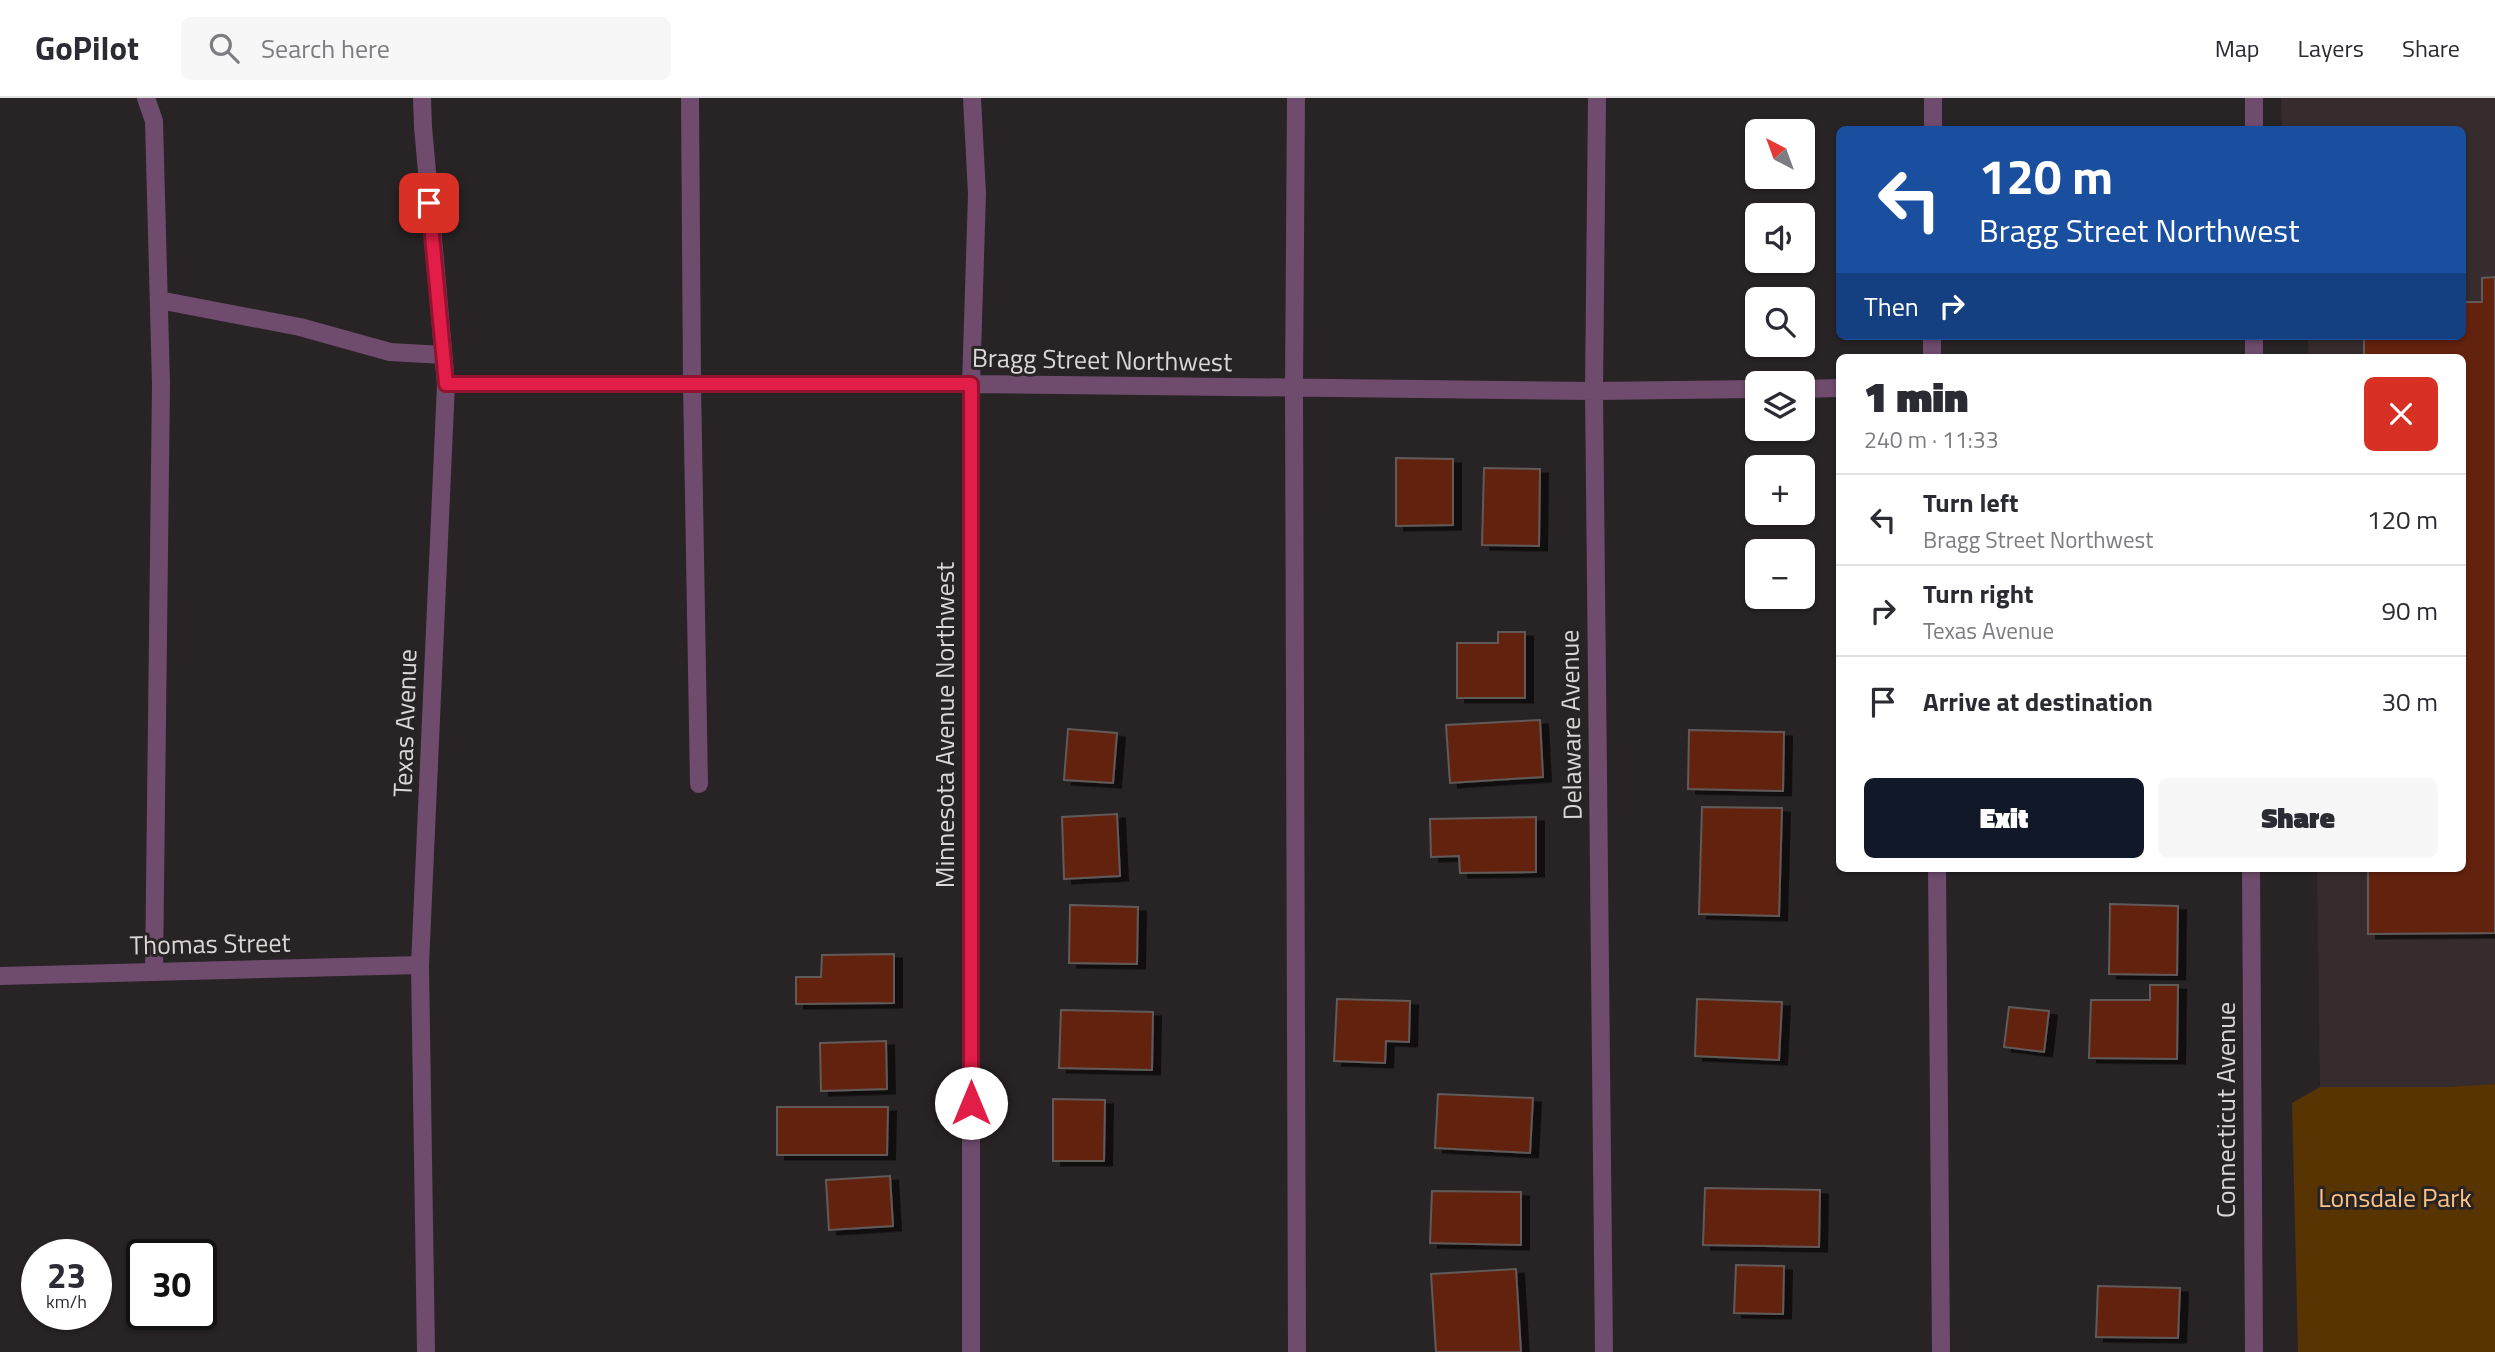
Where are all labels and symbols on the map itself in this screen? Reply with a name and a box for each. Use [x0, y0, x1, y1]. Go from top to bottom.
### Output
north arrow [1745, 119, 1815, 189]
pin [399, 173, 459, 233]
street label: Bragg Street Northwest [971, 338, 1233, 381]
street label: Minnesota Avenue Northwest [925, 562, 964, 888]
street label: Delaware Avenue [1549, 629, 1592, 821]
street label: Texas Avenue [382, 648, 427, 798]
street label: Thomas Street [129, 923, 291, 964]
street label: Connecticut Avenue [2206, 1002, 2245, 1218]
position arrow [934, 1066, 1008, 1140]
park label: Lonsdale Park [2318, 1178, 2472, 1217]
speed limit sign: 30 [126, 1239, 217, 1330]

